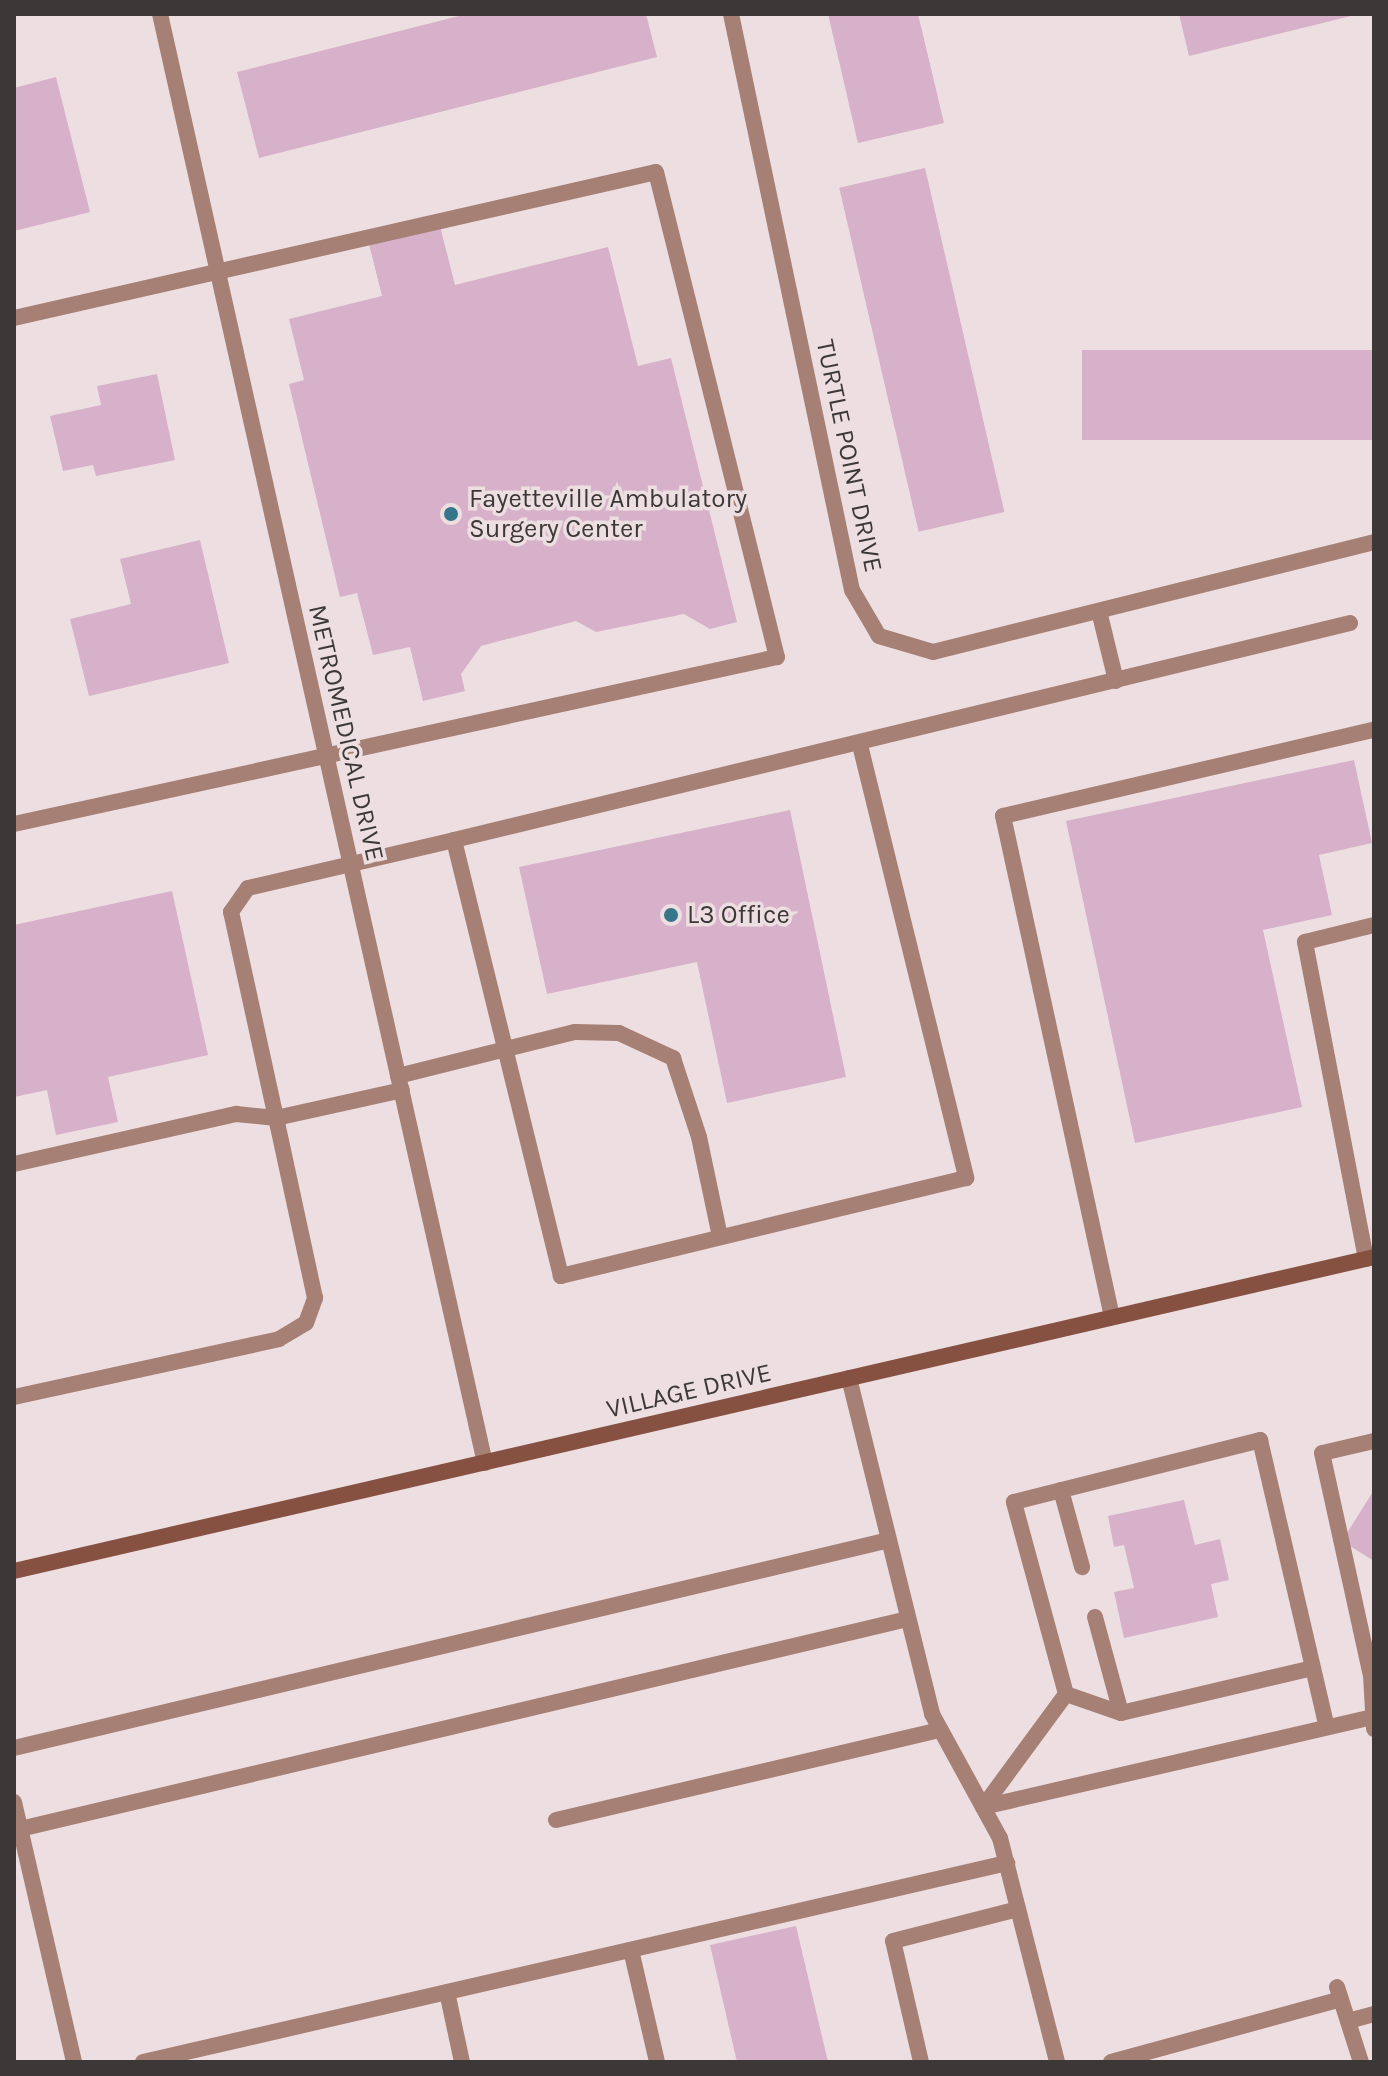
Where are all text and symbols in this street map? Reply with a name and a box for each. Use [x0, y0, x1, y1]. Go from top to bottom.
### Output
street label: TURTLE POINT DRIVE [809, 337, 889, 575]
place label: Fayetteville Ambulatory Surgery Center [469, 483, 747, 544]
marker: Fayetteville Ambulatory Surgery Center [440, 503, 462, 525]
street label: METROMEDICAL DRIVE [301, 602, 391, 864]
place label: L3 Office [687, 899, 790, 931]
marker: L3 Office [662, 906, 680, 924]
street label: VILLAGE DRIVE [604, 1357, 774, 1425]

